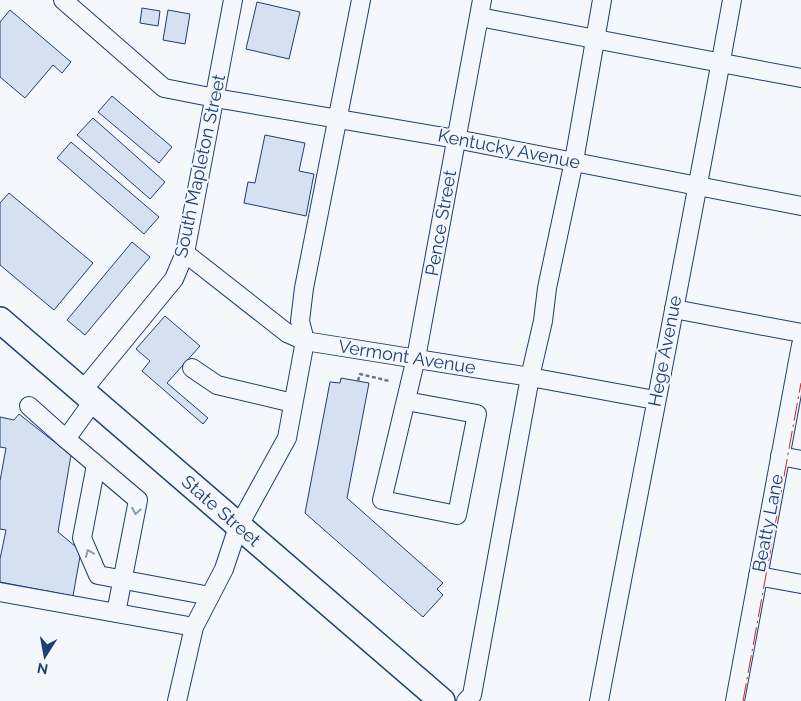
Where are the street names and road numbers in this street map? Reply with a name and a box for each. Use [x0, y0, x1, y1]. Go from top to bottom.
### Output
street label: South Mapleton Street [170, 72, 229, 260]
street label: Kentucky Avenue [436, 124, 582, 173]
street label: Pence Street [421, 168, 460, 277]
street label: Hege Avenue [643, 293, 686, 408]
street label: Vermont Avenue [337, 335, 478, 378]
street label: State Street [178, 471, 265, 551]
street label: Beatty Lane [748, 472, 787, 574]

